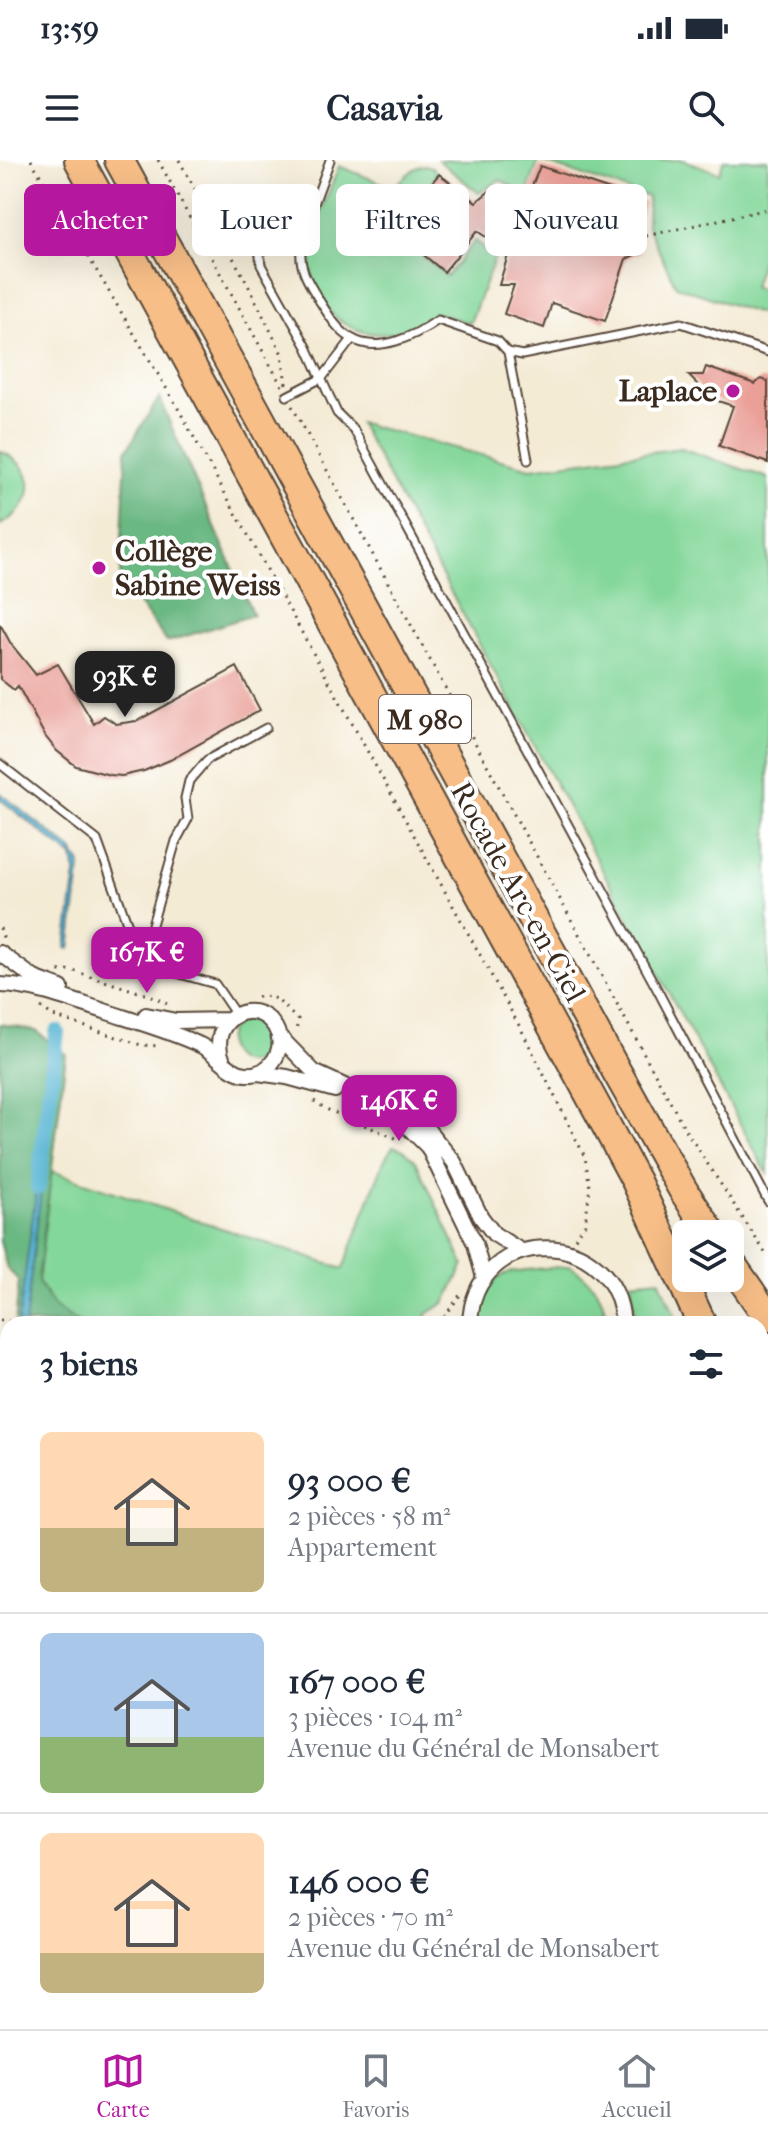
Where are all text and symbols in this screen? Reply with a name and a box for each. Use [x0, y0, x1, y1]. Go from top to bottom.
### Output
text: 13:59 [40, 11, 99, 46]
icon: menu [40, 86, 84, 130]
icon: search [684, 86, 728, 130]
text: Casavia [326, 87, 442, 129]
chip: Acheter [24, 184, 176, 256]
chip: Louer [192, 184, 320, 256]
chip: Filtres [336, 184, 469, 256]
chip: Nouveau [485, 184, 647, 256]
place label: Laplace [619, 374, 717, 409]
marker: Laplace [724, 382, 742, 400]
place label: Collège Sabine Weiss [115, 534, 281, 603]
marker: Collège Sabine Weiss [90, 559, 108, 577]
pin: 93K € [69, 651, 181, 719]
text: 93K € [93, 661, 157, 692]
road number: M 980 [379, 695, 471, 743]
street label: Rocade Arc-en-Ciel [443, 776, 593, 1008]
pin: 167K € [82, 927, 212, 995]
text: 167K € [109, 937, 185, 968]
pin: 146K € [334, 1075, 464, 1143]
text: 146K € [360, 1085, 438, 1116]
map controls [672, 1220, 744, 1292]
button: layers [672, 1220, 744, 1292]
icon: filters [684, 1342, 728, 1386]
text: 3 biens [40, 1344, 138, 1384]
text: 93 000 € [288, 1461, 411, 1501]
icon: home [104, 1464, 200, 1560]
text: 2 pièces · 58 m² [288, 1501, 450, 1532]
text: Appartement [288, 1532, 437, 1563]
text: 167 000 € [288, 1662, 426, 1702]
icon: home [104, 1665, 200, 1761]
text: 3 pièces · 104 m² [288, 1702, 462, 1733]
text: Avenue du Général de Monsabert [288, 1733, 660, 1764]
text: 146 000 € [288, 1862, 430, 1902]
icon: home [104, 1865, 200, 1961]
text: 2 pièces · 70 m² [288, 1902, 453, 1933]
text: Avenue du Général de Monsabert [288, 1933, 660, 1964]
tab: Carte [96, 2049, 150, 2123]
tab: Favoris [342, 2049, 409, 2123]
tab: Accueil [602, 2049, 672, 2123]

